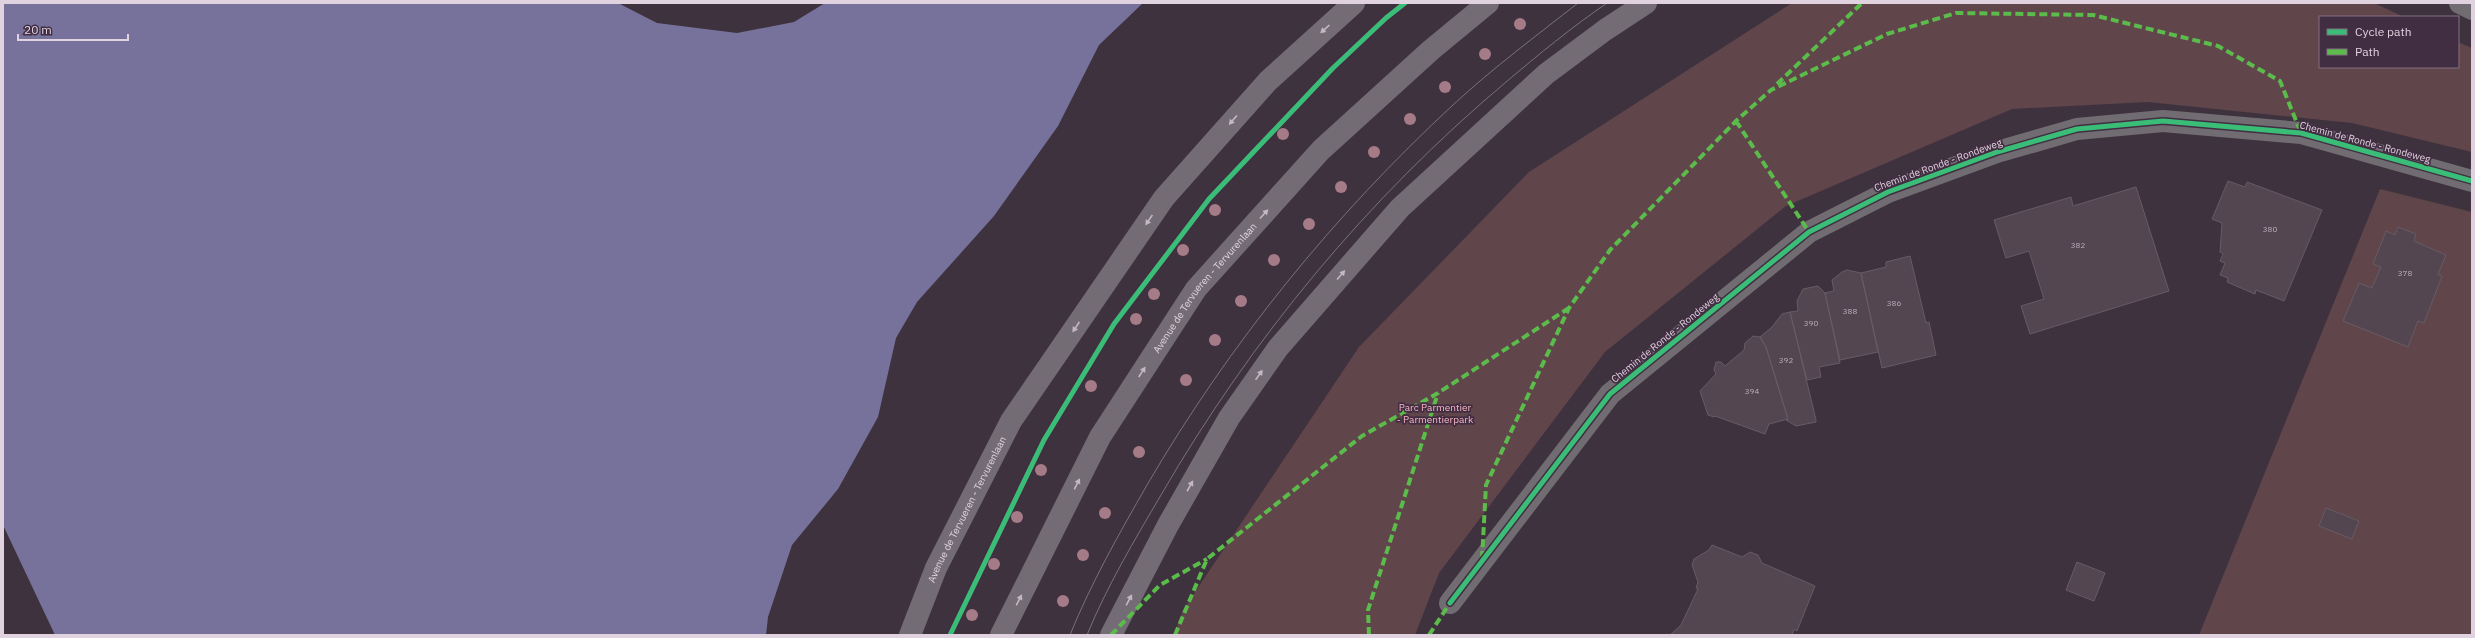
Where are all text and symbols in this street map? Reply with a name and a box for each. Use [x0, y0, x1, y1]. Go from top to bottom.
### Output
scale bar [18, 16, 128, 42]
legend [2319, 16, 2459, 68]
text: 20 m [24, 22, 52, 37]
one-way arrow [1320, 24, 1330, 34]
text: Cycle path [2355, 24, 2412, 39]
text: Path [2355, 44, 2380, 59]
one-way arrow [1228, 115, 1237, 126]
street label: Chemin de Ronde - Rondeweg [2298, 118, 2433, 166]
street label: Chemin de Ronde - Rondeweg [1872, 136, 2004, 194]
one-way arrow [1259, 208, 1268, 219]
one-way arrow [1145, 214, 1153, 225]
street label: Avenue de Tervueren - Tervurenlaan [1150, 220, 1259, 355]
house number: 380 [2263, 224, 2277, 234]
house number: 382 [2071, 240, 2085, 250]
house number: 378 [2398, 268, 2412, 278]
one-way arrow [1337, 270, 1346, 281]
street label: Chemin de Ronde - Rondeweg [1608, 290, 1722, 386]
house number: 386 [1887, 298, 1901, 308]
house number: 388 [1843, 306, 1857, 316]
house number: 390 [1804, 318, 1818, 328]
one-way arrow [1072, 322, 1080, 332]
house number: 392 [1779, 355, 1793, 365]
one-way arrow [1139, 366, 1146, 378]
one-way arrow [1255, 370, 1263, 381]
house number: 394 [1745, 386, 1759, 396]
park label: Parc Parmentier - Parmentierpark [1397, 401, 1474, 426]
street label: Avenue de Tervueren - Tervurenlaan [924, 434, 1009, 584]
one-way arrow [1074, 478, 1080, 490]
one-way arrow [1187, 480, 1194, 492]
one-way arrow [1016, 594, 1022, 606]
one-way arrow [1126, 595, 1132, 606]

